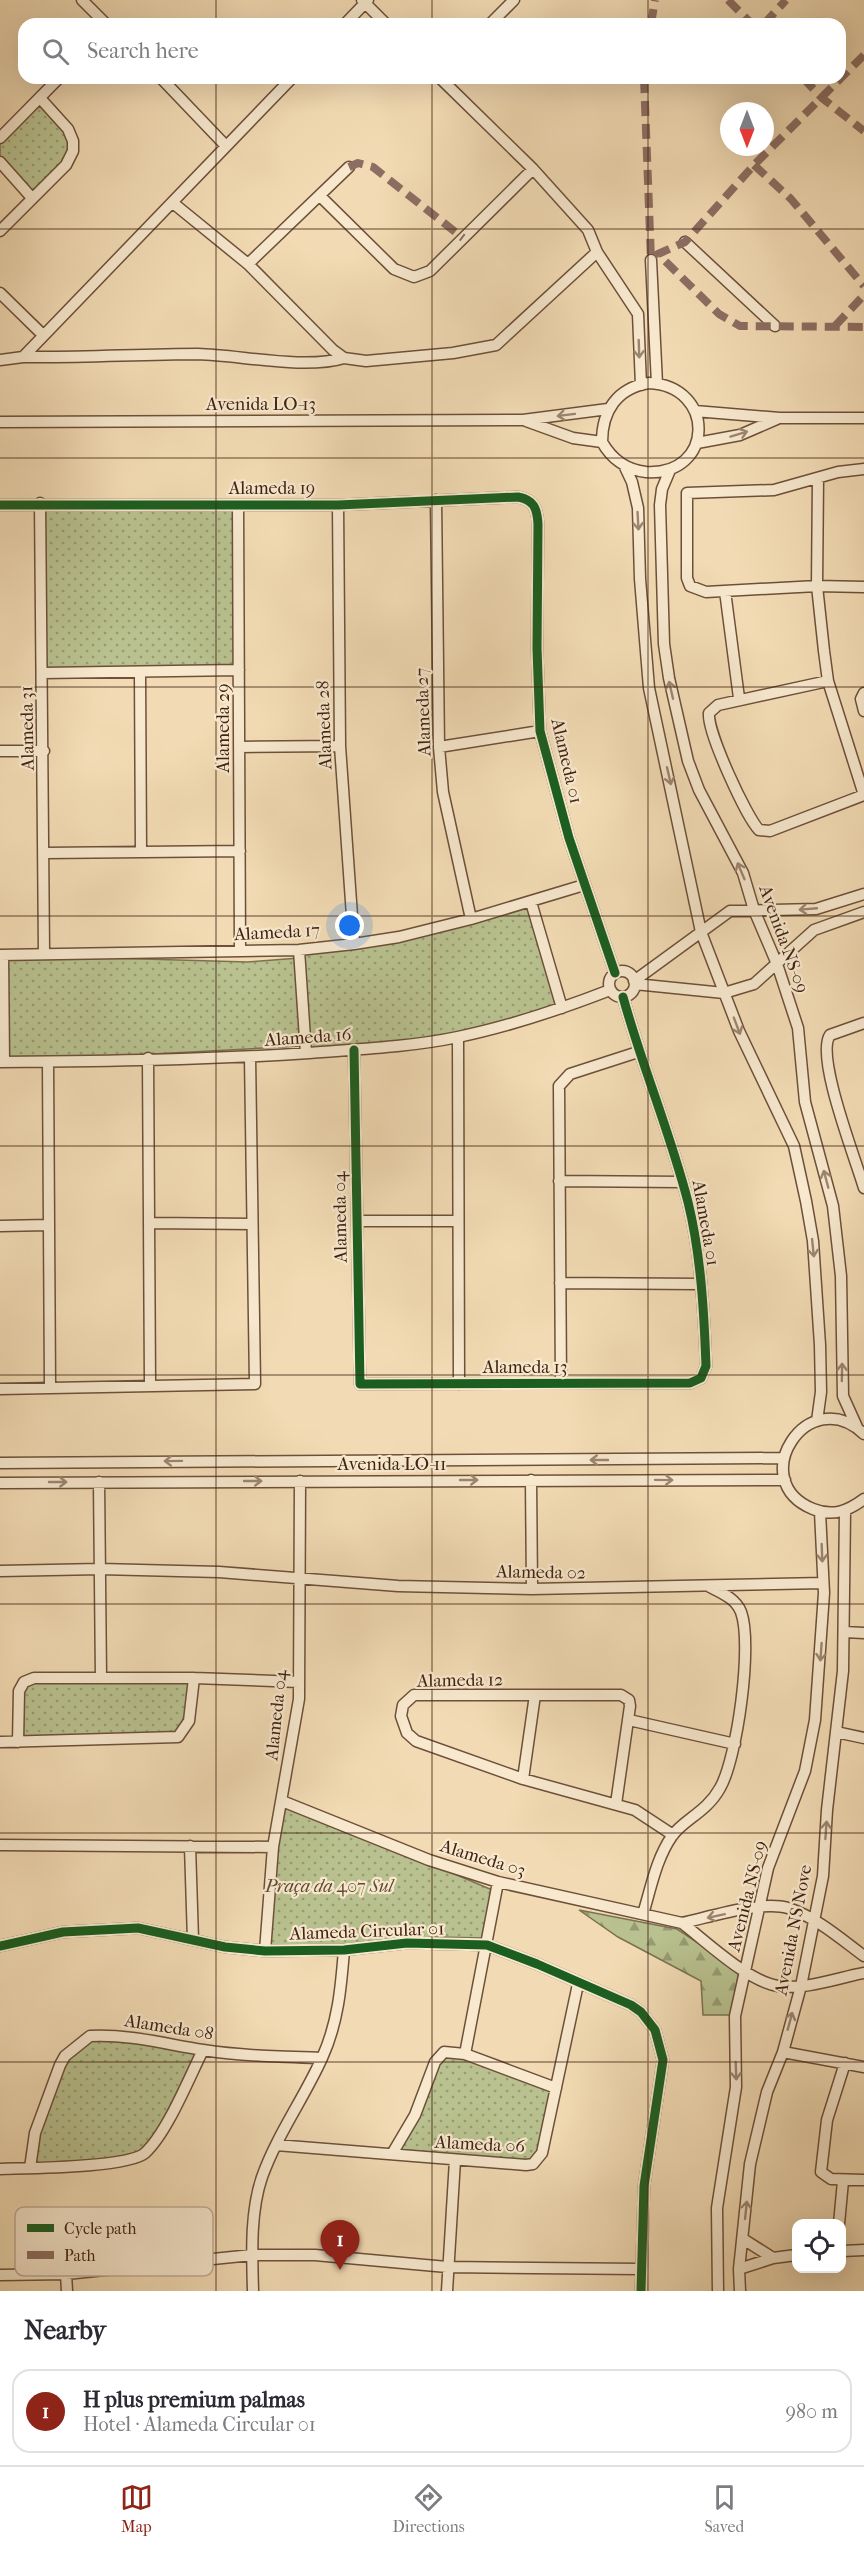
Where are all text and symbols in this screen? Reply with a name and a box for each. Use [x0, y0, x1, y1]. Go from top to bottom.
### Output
search box [18, 18, 846, 84]
icon: search [39, 35, 72, 68]
text: Search here [87, 38, 199, 64]
north arrow [720, 102, 774, 156]
one-way arrow [634, 339, 645, 359]
street label: Avenida LO-13 [205, 394, 316, 415]
one-way arrow [556, 410, 576, 421]
one-way arrow [729, 428, 748, 439]
street label: Alameda 19 [228, 478, 315, 499]
one-way arrow [633, 510, 644, 530]
street label: Alameda 27 [411, 667, 436, 758]
street label: Alameda 28 [312, 680, 337, 771]
one-way arrow [665, 681, 677, 700]
street label: Alameda 29 [213, 683, 234, 774]
street label: Alameda 31 [16, 686, 39, 771]
street label: Alameda 01 [546, 715, 587, 806]
one-way arrow [664, 766, 676, 785]
one-way arrow [735, 862, 746, 881]
street label: Avenida NS-09 [754, 881, 813, 996]
one-way arrow [798, 904, 818, 915]
your location [335, 911, 364, 940]
street label: Alameda 17 [233, 920, 321, 945]
one-way arrow [732, 1016, 743, 1035]
street label: Alameda 16 [263, 1024, 352, 1051]
one-way arrow [820, 1169, 831, 1188]
street label: Alameda 04 [329, 1171, 352, 1264]
street label: Alameda 01 [687, 1177, 723, 1268]
one-way arrow [808, 1238, 819, 1258]
street label: Alameda 13 [482, 1357, 567, 1378]
one-way arrow [836, 1362, 848, 1382]
street label: Avenida LO-11 [336, 1454, 447, 1475]
one-way arrow [589, 1454, 609, 1466]
one-way arrow [163, 1455, 183, 1467]
one-way arrow [459, 1474, 479, 1486]
one-way arrow [654, 1474, 674, 1486]
one-way arrow [243, 1475, 263, 1487]
one-way arrow [48, 1476, 68, 1488]
one-way arrow [816, 1542, 827, 1562]
street label: Alameda 02 [495, 1561, 586, 1584]
one-way arrow [816, 1641, 827, 1661]
street label: Alameda 04 [261, 1668, 292, 1762]
street label: Alameda 12 [416, 1669, 503, 1692]
one-way arrow [820, 1821, 831, 1841]
street label: Alameda 03 [437, 1835, 528, 1881]
street label: Avenida NS-09 [723, 1839, 771, 1955]
street label: Avenida NS Nove [770, 1863, 816, 1998]
park label: Praça da 407 Sul [264, 1876, 396, 1897]
one-way arrow [706, 1911, 726, 1922]
street label: Alameda Circular 01 [288, 1918, 445, 1945]
street label: Alameda 08 [122, 2010, 215, 2045]
one-way arrow [785, 2012, 796, 2031]
one-way arrow [730, 2060, 742, 2080]
street label: Alameda 06 [433, 2132, 526, 2157]
one-way arrow [740, 2201, 751, 2221]
legend [15, 2207, 213, 2276]
text: Cycle path [64, 2219, 136, 2238]
map controls [792, 2219, 846, 2273]
button: locate [792, 2219, 846, 2273]
pin: 1 [320, 2220, 360, 2270]
text: Path [64, 2246, 96, 2265]
text: Nearby [24, 2315, 106, 2346]
text: H plus premium palmas [83, 2387, 305, 2413]
text: 1 [42, 2400, 49, 2423]
text: 980 m [786, 2400, 838, 2423]
text: Hotel · Alameda Circular 01 [83, 2413, 316, 2436]
tab: Map [120, 2481, 153, 2536]
tab: Directions [393, 2481, 465, 2536]
tab: Saved [704, 2481, 744, 2536]

